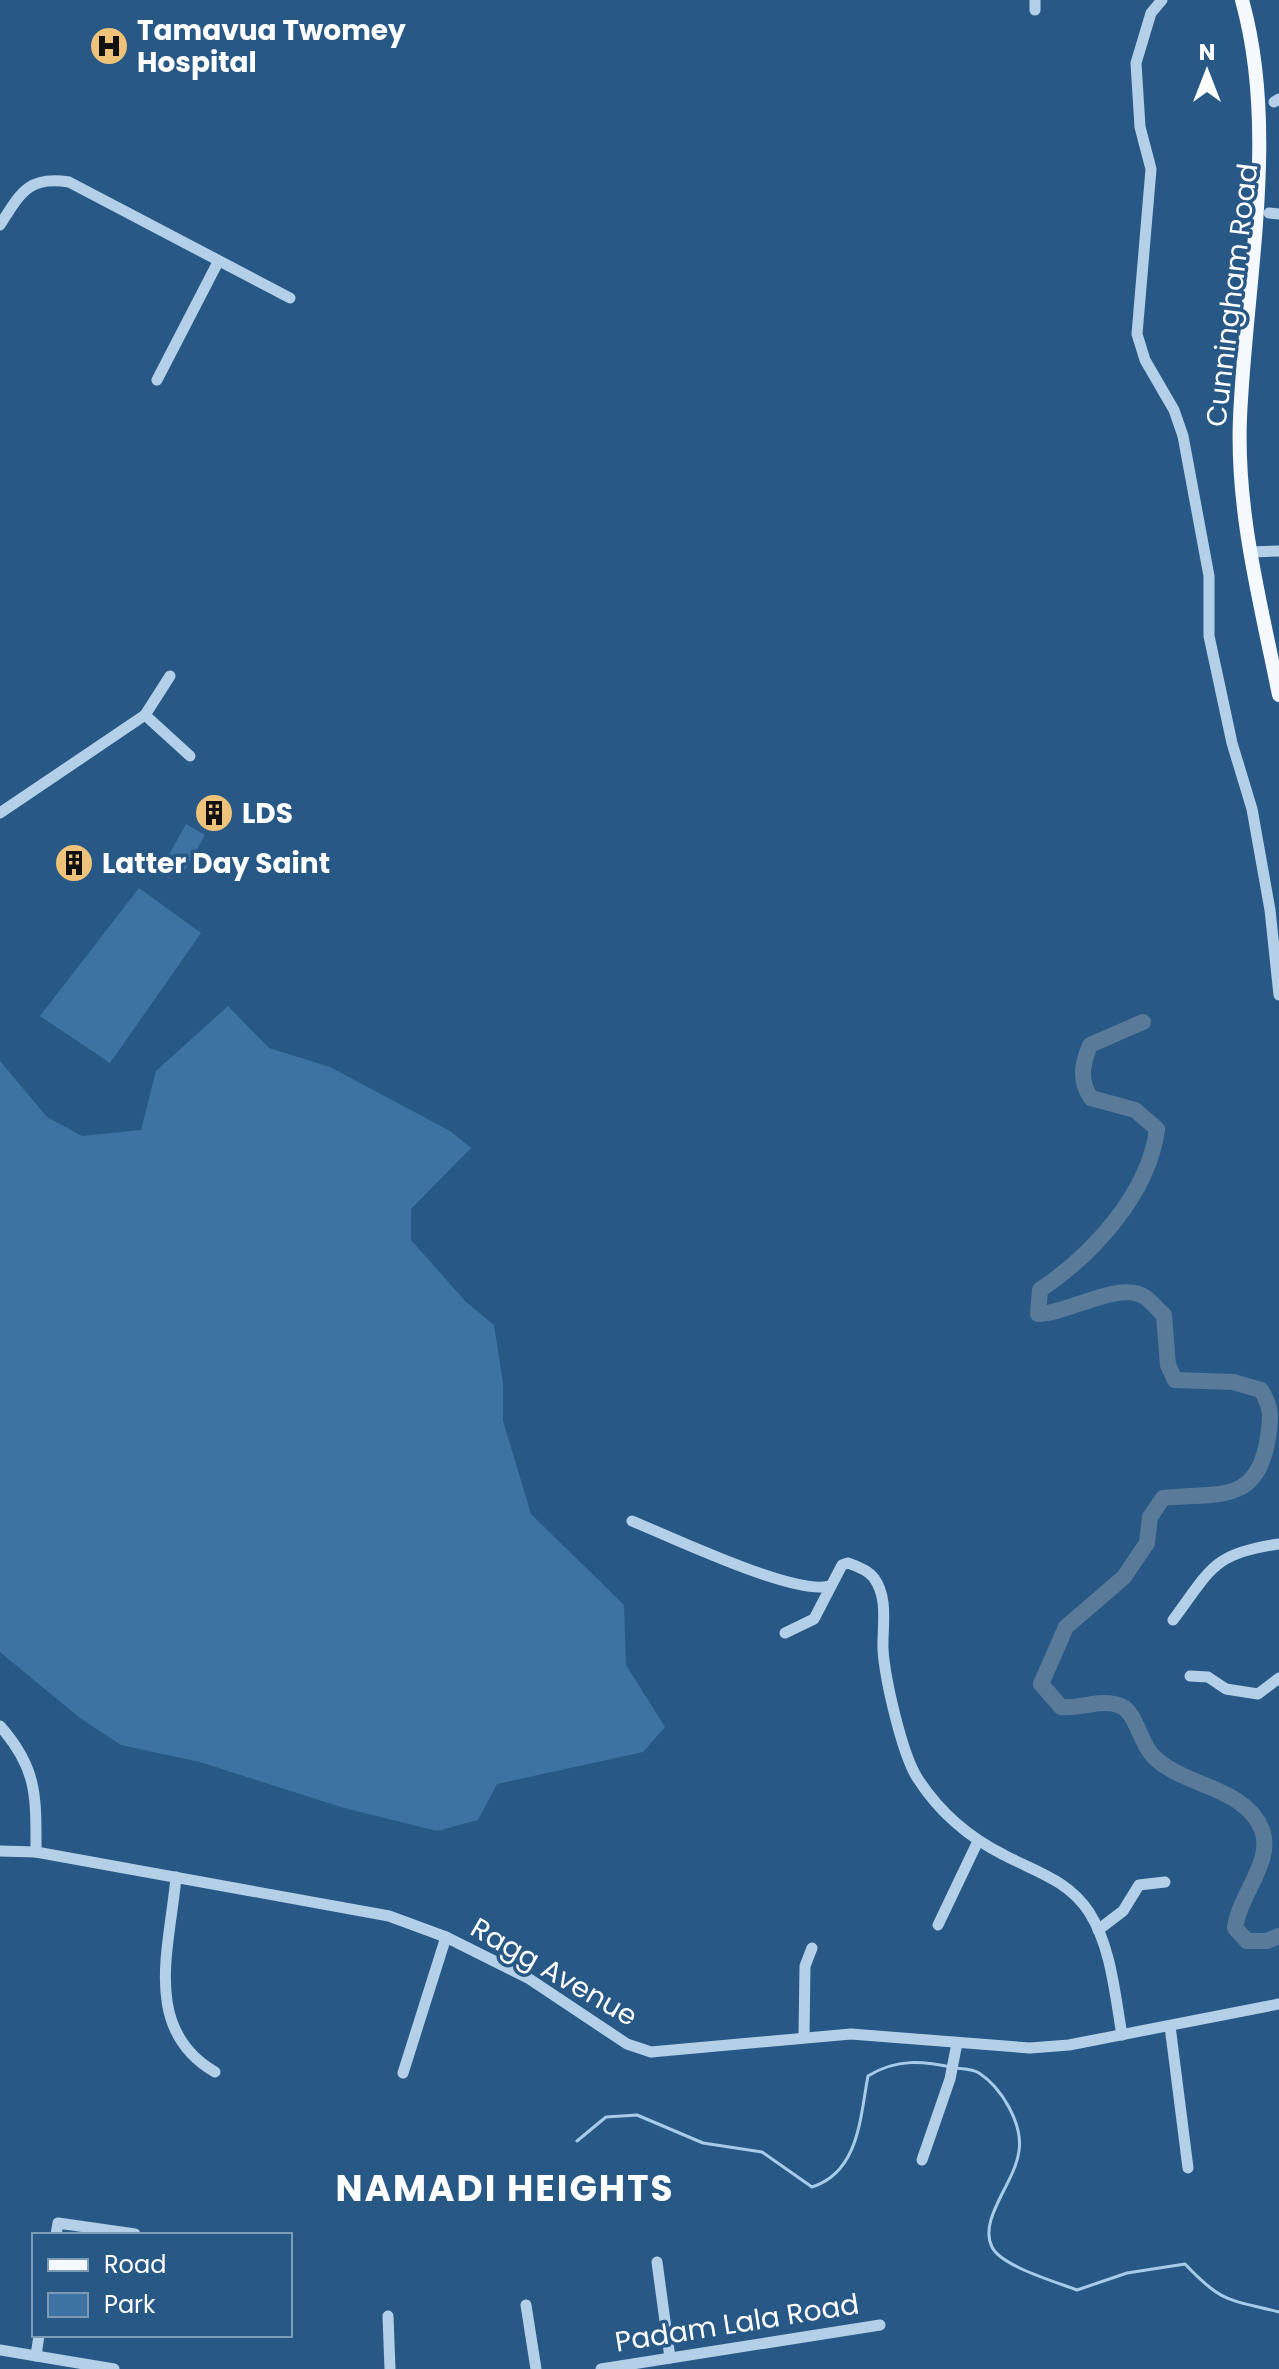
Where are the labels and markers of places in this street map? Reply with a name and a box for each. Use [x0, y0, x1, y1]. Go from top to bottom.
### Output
place label: Tamavua Twomey Hospital [137, 11, 406, 82]
hospital icon: Tamavua Twomey Hospital [88, 25, 130, 67]
building icon: LDS [193, 792, 235, 834]
place label: LDS [242, 794, 293, 833]
building icon: Latter Day Saint [53, 842, 95, 884]
place label: Latter Day Saint [102, 844, 330, 883]

